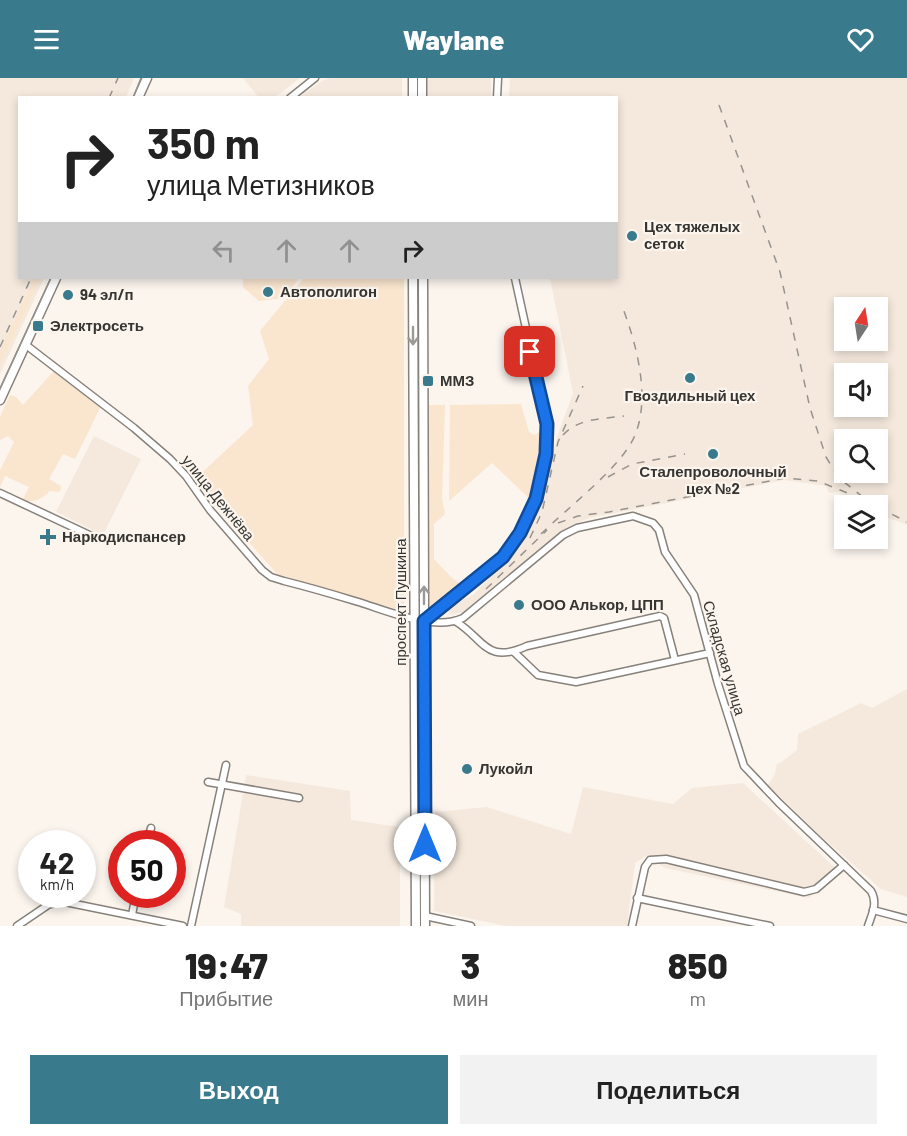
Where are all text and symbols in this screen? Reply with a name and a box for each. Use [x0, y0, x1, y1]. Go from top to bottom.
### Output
icon: menu [30, 23, 63, 56]
text: Waylane [403, 23, 504, 55]
icon: heart [844, 23, 877, 56]
text: 350 m [147, 117, 260, 167]
icon: right [48, 120, 126, 198]
text: улица Метизников [147, 168, 375, 200]
place label: Цех тяжелых сеток [644, 217, 741, 252]
marker: Цех тяжелых сеток [625, 229, 639, 243]
icon: left [207, 234, 240, 267]
icon: ahead [270, 234, 303, 267]
icon: ahead [333, 234, 366, 267]
icon: right [396, 234, 429, 267]
place label: Автополигон [280, 282, 377, 300]
place label: 94 эл/п [80, 285, 134, 303]
marker: Автополигон [261, 285, 275, 299]
marker: 94 эл/п [61, 288, 75, 302]
north arrow [834, 297, 888, 351]
map controls [834, 297, 888, 549]
place label: Электросеть [50, 316, 144, 334]
marker: Электросеть [31, 319, 45, 333]
one-way arrow [407, 325, 419, 345]
pin [504, 326, 555, 377]
icon: arrive [513, 335, 546, 368]
button: sound [834, 363, 888, 417]
place label: ММЗ [440, 371, 474, 389]
marker: Гвоздильный цех [683, 371, 697, 385]
marker: ММЗ [421, 374, 435, 388]
place label: Гвоздильный цех [625, 386, 756, 404]
button: search [834, 429, 888, 483]
marker: Сталепроволочный цех №2 [706, 447, 720, 461]
street label: улица Дежнёва [179, 451, 259, 544]
place label: Сталепроволочный цех №2 [639, 462, 787, 497]
button: layers [834, 495, 888, 549]
place label: Наркодиспансер [62, 527, 186, 545]
marker: Наркодиспансер [39, 528, 57, 546]
street label: проспект Пушкина [391, 538, 409, 666]
one-way arrow [418, 585, 430, 605]
place label: ООО Алькор, ЦПП [531, 595, 664, 613]
marker: ООО Алькор, ЦПП [512, 598, 526, 612]
street label: Складская улица [700, 598, 750, 718]
place label: Лукойл [479, 759, 533, 777]
marker: Лукойл [460, 762, 474, 776]
position arrow [393, 812, 457, 876]
speed limit sign: 50 [108, 830, 186, 908]
text: 42 [40, 844, 74, 880]
text: km/h [40, 875, 74, 893]
text: 19:47 [185, 943, 268, 986]
text: 3 [461, 943, 480, 986]
text: 850 [668, 943, 728, 986]
text: Прибытие [179, 986, 273, 1010]
text: мин [452, 986, 488, 1010]
text: m [689, 986, 706, 1010]
button: Выход [30, 1055, 448, 1124]
button: Поделиться [460, 1055, 877, 1124]

